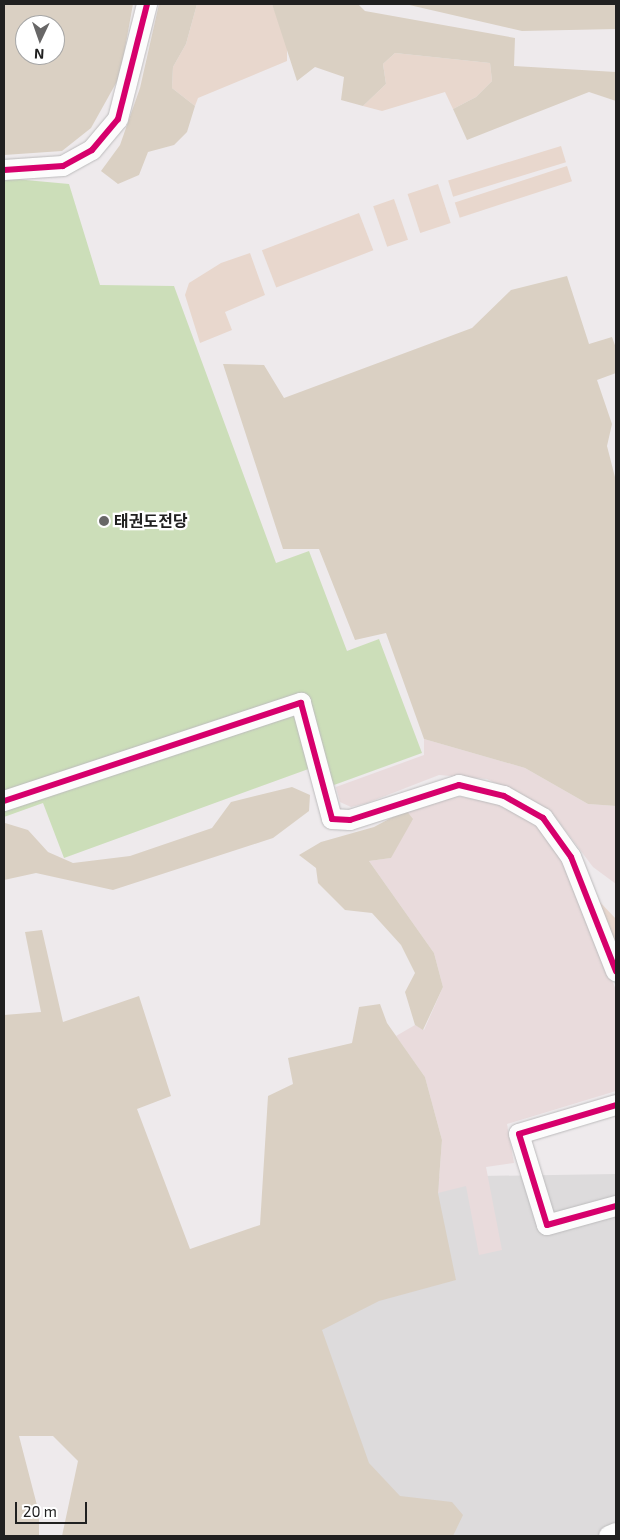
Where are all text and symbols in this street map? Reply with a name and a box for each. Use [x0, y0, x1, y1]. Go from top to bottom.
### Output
north arrow [15, 15, 65, 65]
text: N [34, 46, 45, 63]
place label: 태권도전당 [114, 511, 188, 531]
marker: 태권도전당 [98, 515, 110, 527]
scale bar [18, 1492, 90, 1524]
text: 20 m [23, 1502, 57, 1520]

